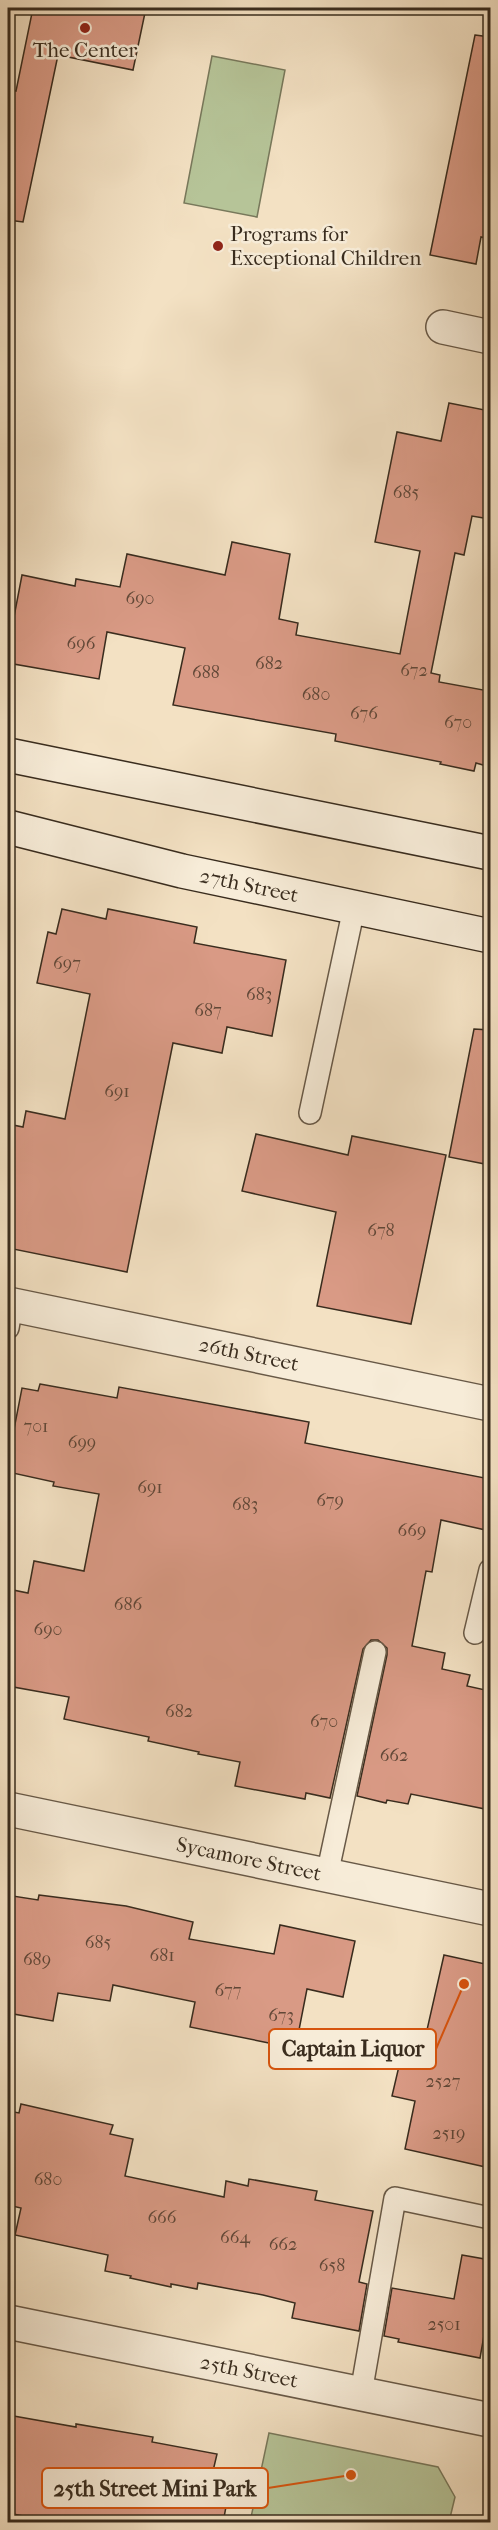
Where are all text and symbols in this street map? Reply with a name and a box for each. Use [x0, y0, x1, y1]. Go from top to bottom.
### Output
marker: The Center [78, 21, 92, 35]
place label: The Center [33, 38, 137, 62]
place label: Programs for Exceptional Children [230, 222, 421, 270]
marker: Programs for Exceptional Children [211, 239, 225, 253]
house number: 685 [393, 482, 420, 503]
house number: 690 [125, 588, 155, 609]
house number: 696 [67, 633, 96, 654]
house number: 682 [255, 653, 283, 674]
house number: 672 [400, 660, 428, 681]
house number: 688 [192, 662, 220, 683]
house number: 680 [302, 684, 330, 705]
house number: 676 [350, 703, 378, 724]
house number: 670 [444, 712, 472, 733]
street label: 27th Street [198, 863, 301, 907]
house number: 697 [53, 953, 81, 974]
house number: 683 [246, 984, 272, 1005]
house number: 687 [194, 1000, 222, 1021]
house number: 691 [104, 1081, 130, 1102]
house number: 678 [367, 1220, 395, 1241]
street label: 26th Street [197, 1332, 301, 1376]
house number: 701 [24, 1416, 48, 1437]
house number: 699 [68, 1432, 96, 1453]
house number: 691 [137, 1477, 163, 1498]
house number: 679 [316, 1490, 344, 1511]
house number: 683 [232, 1494, 258, 1515]
house number: 669 [398, 1520, 426, 1541]
house number: 686 [114, 1594, 143, 1615]
house number: 690 [33, 1619, 63, 1640]
house number: 682 [165, 1701, 193, 1722]
house number: 670 [310, 1711, 338, 1732]
house number: 662 [380, 1745, 408, 1766]
street label: Sycamore Street [174, 1832, 324, 1886]
house number: 685 [85, 1932, 112, 1953]
house number: 681 [149, 1945, 175, 1966]
house number: 689 [23, 1949, 51, 1970]
house number: 677 [215, 1980, 242, 2001]
house number: 673 [268, 2005, 294, 2026]
callout: Captain Liquor [269, 2029, 436, 2069]
text: Captain Liquor [282, 2036, 425, 2062]
house number: 2527 [426, 2071, 461, 2092]
house number: 2519 [433, 2123, 465, 2144]
house number: 680 [34, 2169, 62, 2190]
house number: 666 [147, 2207, 177, 2228]
house number: 664 [220, 2227, 250, 2248]
house number: 662 [269, 2234, 297, 2255]
house number: 658 [319, 2255, 345, 2276]
house number: 2501 [427, 2314, 461, 2335]
street label: 25th Street [198, 2349, 301, 2393]
callout: 25th Street Mini Park [42, 2468, 268, 2508]
text: 25th Street Mini Park [54, 2476, 257, 2502]

